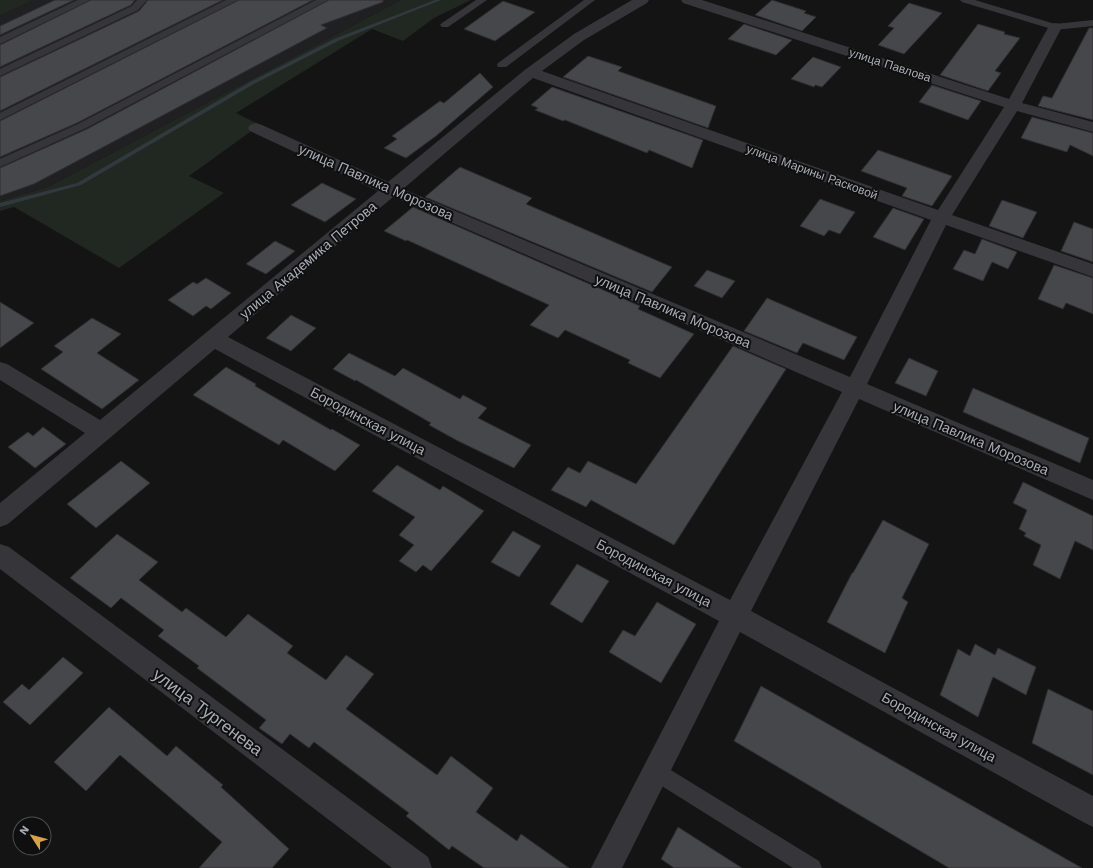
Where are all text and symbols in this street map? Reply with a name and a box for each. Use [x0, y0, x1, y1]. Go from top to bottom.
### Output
street label: улица Павлова [847, 45, 933, 85]
street label: улица Павлика Морозова [296, 141, 456, 223]
street label: улица Марины Расковой [745, 142, 879, 202]
street label: улица Академика Петрова [236, 198, 380, 322]
street label: улица Павлика Морозова [593, 271, 753, 351]
street label: Бородинская улица [308, 384, 428, 458]
street label: улица Павлика Морозова [891, 398, 1051, 478]
street label: Бородинская улица [594, 536, 714, 610]
street label: улица Тургенева [149, 664, 267, 760]
street label: Бородинская улица [879, 689, 999, 765]
north arrow [12, 816, 52, 856]
text: N [17, 823, 32, 838]

